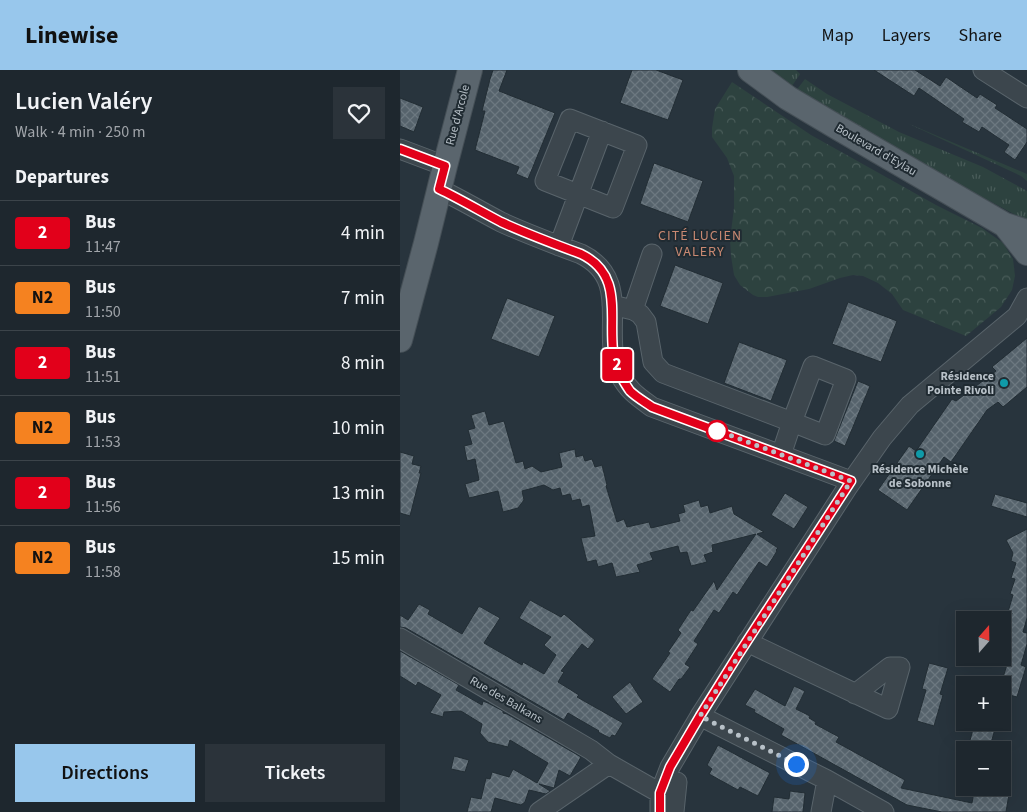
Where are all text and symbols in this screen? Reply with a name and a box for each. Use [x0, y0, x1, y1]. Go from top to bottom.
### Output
text: Linewise [25, 18, 118, 53]
text: Map [822, 23, 854, 48]
text: Layers [882, 23, 931, 48]
text: Share [959, 23, 1002, 48]
street label: Rue d'Arcole [442, 83, 474, 147]
text: Lucien Valéry [15, 84, 152, 119]
button: heart [333, 87, 385, 139]
street label: Boulevard d'Eylau [832, 120, 920, 180]
text: Walk · 4 min · 250 m [15, 121, 146, 143]
text: Departures [15, 164, 109, 191]
text: Bus [85, 209, 116, 236]
text: 2 [38, 220, 47, 245]
text: 4 min [341, 220, 385, 247]
district label: CITÉ LUCIEN VALERY [658, 226, 742, 262]
text: 11:47 [85, 236, 121, 258]
text: Bus [85, 274, 116, 301]
text: N2 [32, 285, 53, 310]
text: 7 min [341, 285, 385, 312]
text: 11:50 [85, 301, 121, 323]
text: Bus [85, 339, 116, 366]
line badge: 2 [601, 349, 633, 381]
text: 2 [38, 350, 47, 375]
text: 8 min [341, 350, 385, 377]
text: 2 [612, 352, 622, 377]
text: 11:51 [85, 366, 121, 388]
place label: Résidence Pointe Rivoli [927, 368, 994, 399]
marker: Résidence Pointe Rivoli [998, 377, 1010, 389]
text: Bus [85, 404, 116, 431]
text: N2 [32, 415, 53, 440]
text: 10 min [331, 415, 385, 442]
unlabelled marker [706, 420, 728, 442]
text: 11:53 [85, 431, 121, 453]
marker: Résidence Michèle de Sobonne [914, 448, 926, 460]
place label: Résidence Michèle de Sobonne [872, 461, 968, 492]
text: Bus [85, 469, 116, 496]
text: 2 [38, 480, 47, 505]
text: 13 min [331, 480, 385, 507]
text: 11:56 [85, 496, 121, 518]
text: Bus [85, 534, 116, 561]
text: N2 [32, 545, 53, 570]
text: 15 min [331, 545, 385, 572]
text: 11:58 [85, 561, 121, 583]
north arrow [956, 611, 1011, 666]
map controls [956, 611, 1011, 796]
street label: Rue des Balkans [467, 672, 545, 728]
button: + [956, 676, 1011, 731]
button: − [956, 741, 1011, 796]
button: Directions [15, 744, 195, 802]
button: Tickets [205, 744, 385, 802]
your location [784, 752, 809, 777]

